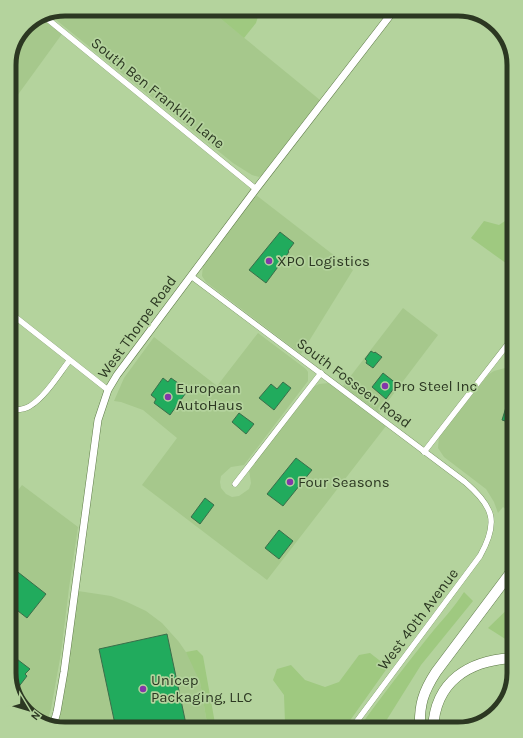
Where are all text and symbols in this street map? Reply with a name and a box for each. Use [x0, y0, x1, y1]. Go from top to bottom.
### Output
street label: South Ben Franklin Lane [88, 34, 228, 152]
place label: XPO Logistics [277, 252, 370, 270]
marker: XPO Logistics [264, 256, 274, 266]
street label: West Thorpe Road [94, 272, 180, 382]
street label: South Fosseen Road [293, 334, 415, 432]
place label: Pro Steel Inc [393, 377, 477, 395]
place label: European AutoHaus [176, 379, 243, 414]
marker: Pro Steel Inc [380, 381, 390, 391]
marker: European AutoHaus [163, 392, 173, 402]
place label: Four Seasons [298, 473, 390, 491]
marker: Four Seasons [285, 477, 295, 487]
street label: West 40th Avenue [374, 565, 462, 673]
place label: Unicep Packaging, LLC [151, 671, 252, 706]
marker: Unicep Packaging, LLC [138, 684, 148, 694]
north arrow [8, 690, 48, 730]
text: N [28, 709, 43, 723]

